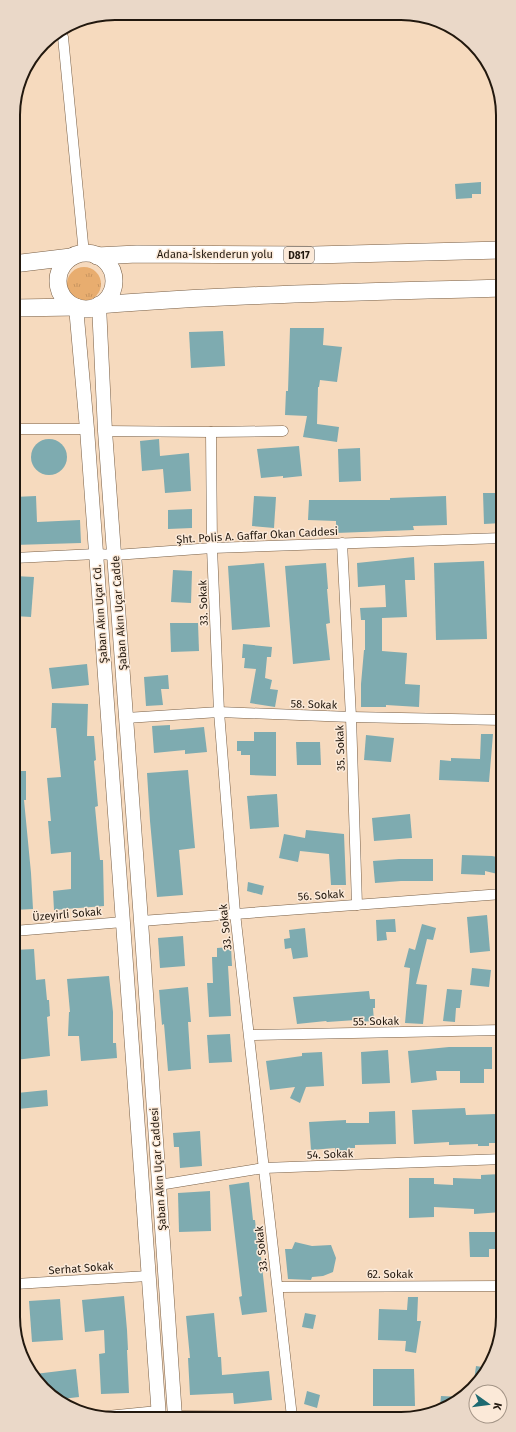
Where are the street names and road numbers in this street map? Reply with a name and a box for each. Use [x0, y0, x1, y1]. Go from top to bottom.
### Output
street label: Adana-İskenderun yolu [157, 247, 273, 261]
road number: D817 [284, 247, 314, 263]
street label: Şht. Polis A. Gaffar Okan Caddesi [176, 525, 338, 546]
street label: Şaban Akın Uçar Cadde [109, 555, 130, 671]
street label: Şaban Akın Uçar Cd. [91, 564, 110, 664]
street label: 33. Sokak [196, 579, 211, 626]
street label: 58. Sokak [290, 697, 338, 712]
street label: 35. Sokak [333, 724, 348, 771]
street label: 56. Sokak [297, 887, 345, 904]
street label: 33. Sokak [217, 903, 234, 951]
street label: Üzeyirli Sokak [32, 904, 103, 924]
street label: 55. Sokak [353, 1015, 399, 1028]
street label: Şaban Akın Uçar Caddesi [148, 1107, 169, 1231]
street label: 54. Sokak [307, 1147, 354, 1162]
street label: 33. Sokak [253, 1225, 270, 1273]
street label: Serhat Sokak [48, 1260, 114, 1277]
street label: 62. Sokak [367, 1268, 413, 1281]

